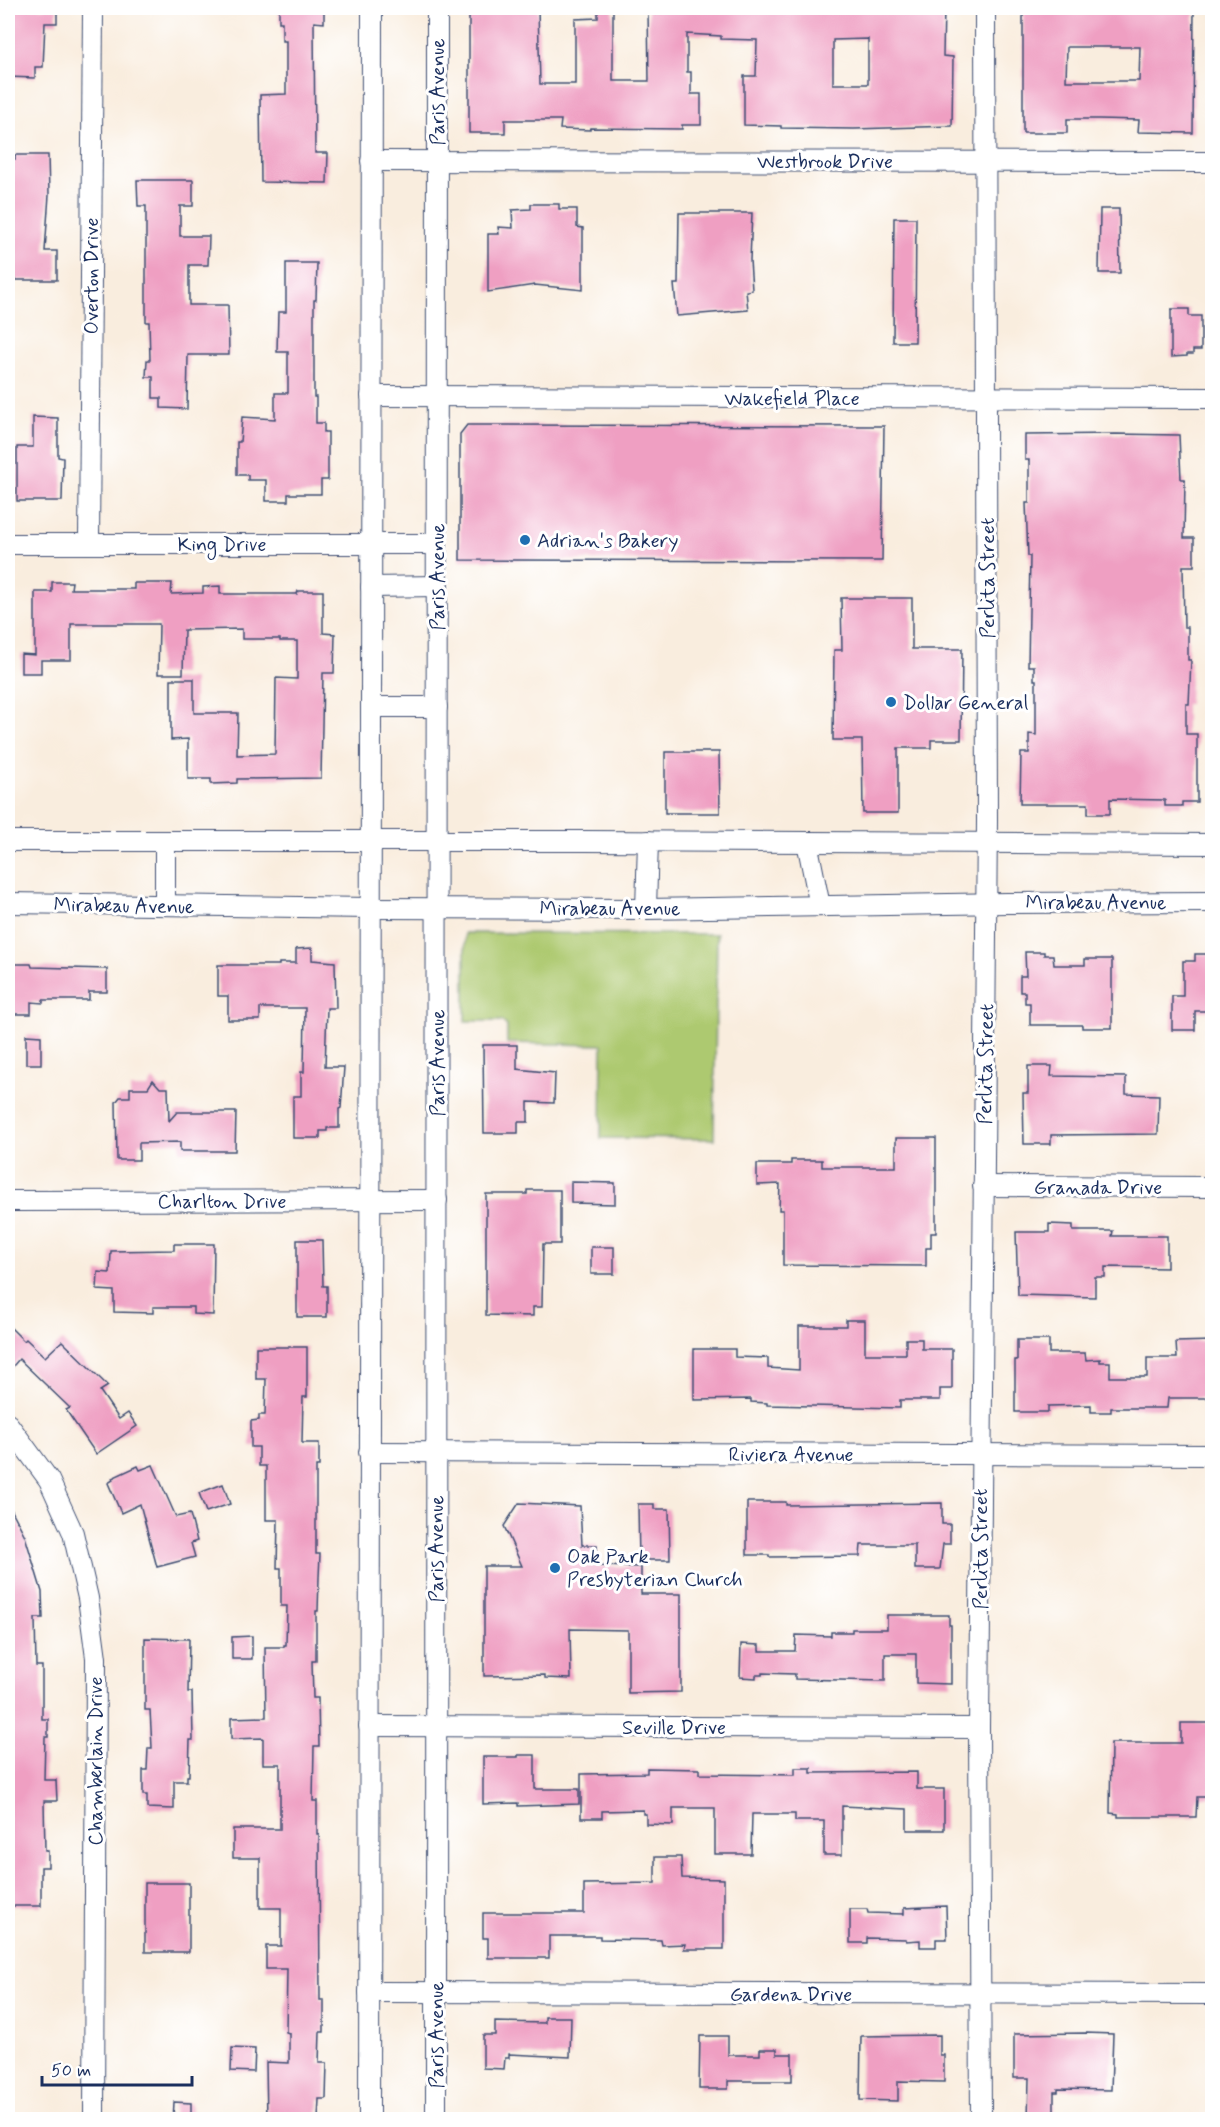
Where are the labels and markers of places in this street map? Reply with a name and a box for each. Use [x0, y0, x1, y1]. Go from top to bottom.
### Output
place label: Adrian's Bakery [537, 528, 678, 555]
marker: Adrian's Bakery [518, 533, 532, 547]
place label: Dollar General [903, 690, 1029, 717]
marker: Dollar General [884, 695, 898, 709]
place label: Oak Park Presbyterian Church [567, 1544, 743, 1594]
marker: Oak Park Presbyterian Church [548, 1561, 562, 1575]

